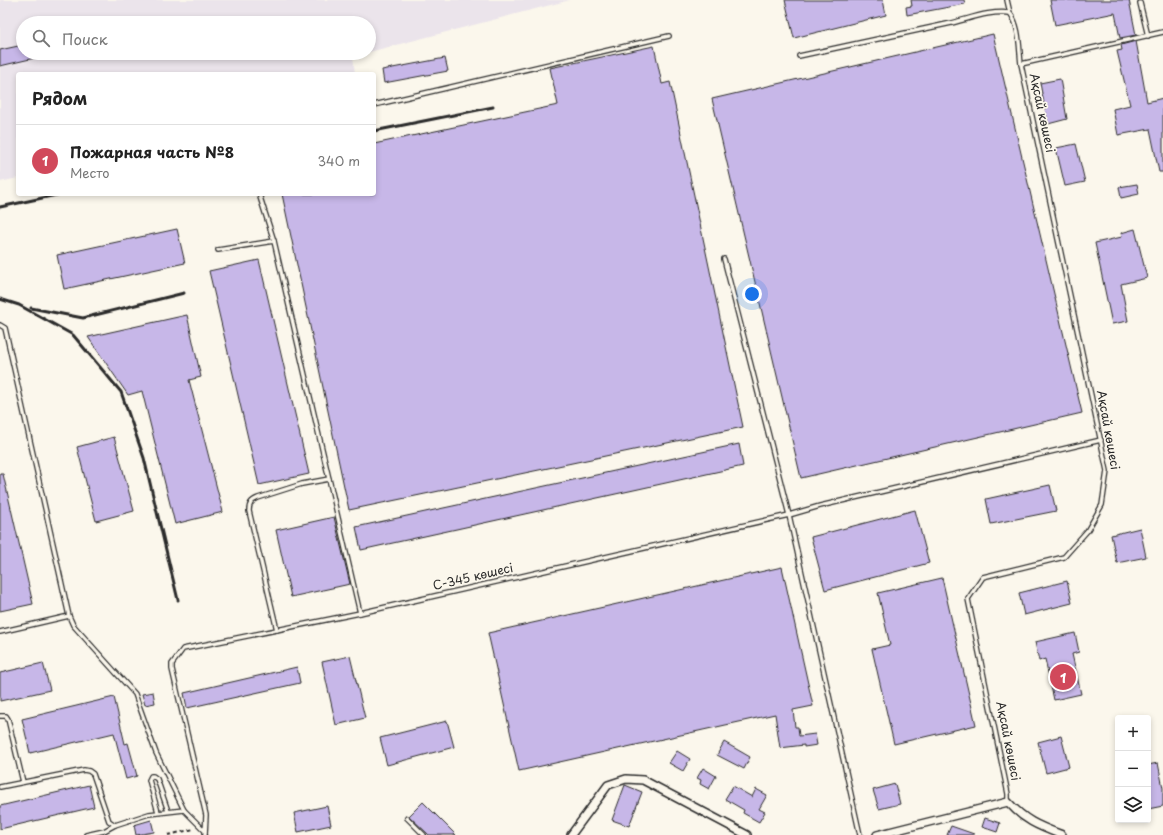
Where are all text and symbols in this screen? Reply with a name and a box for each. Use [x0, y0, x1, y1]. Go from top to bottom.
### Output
search box [16, 16, 376, 60]
icon: search [30, 27, 52, 49]
text: Поиск [62, 27, 108, 50]
street label: Ақсай көшесі [1026, 71, 1060, 154]
text: Рядом [32, 85, 87, 111]
text: Пожарная часть №8 [70, 140, 234, 163]
text: 1 [42, 151, 48, 170]
text: 340 m [317, 151, 360, 170]
text: Место [70, 163, 110, 182]
your location [742, 284, 762, 304]
street label: Ақсай көшесі [1093, 389, 1125, 471]
street label: С-345 көшесі [431, 558, 515, 594]
pin: 1 [1050, 662, 1076, 692]
street label: Ақсай көшесі [992, 699, 1026, 782]
map controls [1115, 715, 1151, 823]
button: + [1115, 715, 1151, 751]
button: − [1115, 751, 1151, 787]
button: layers [1115, 787, 1151, 823]

